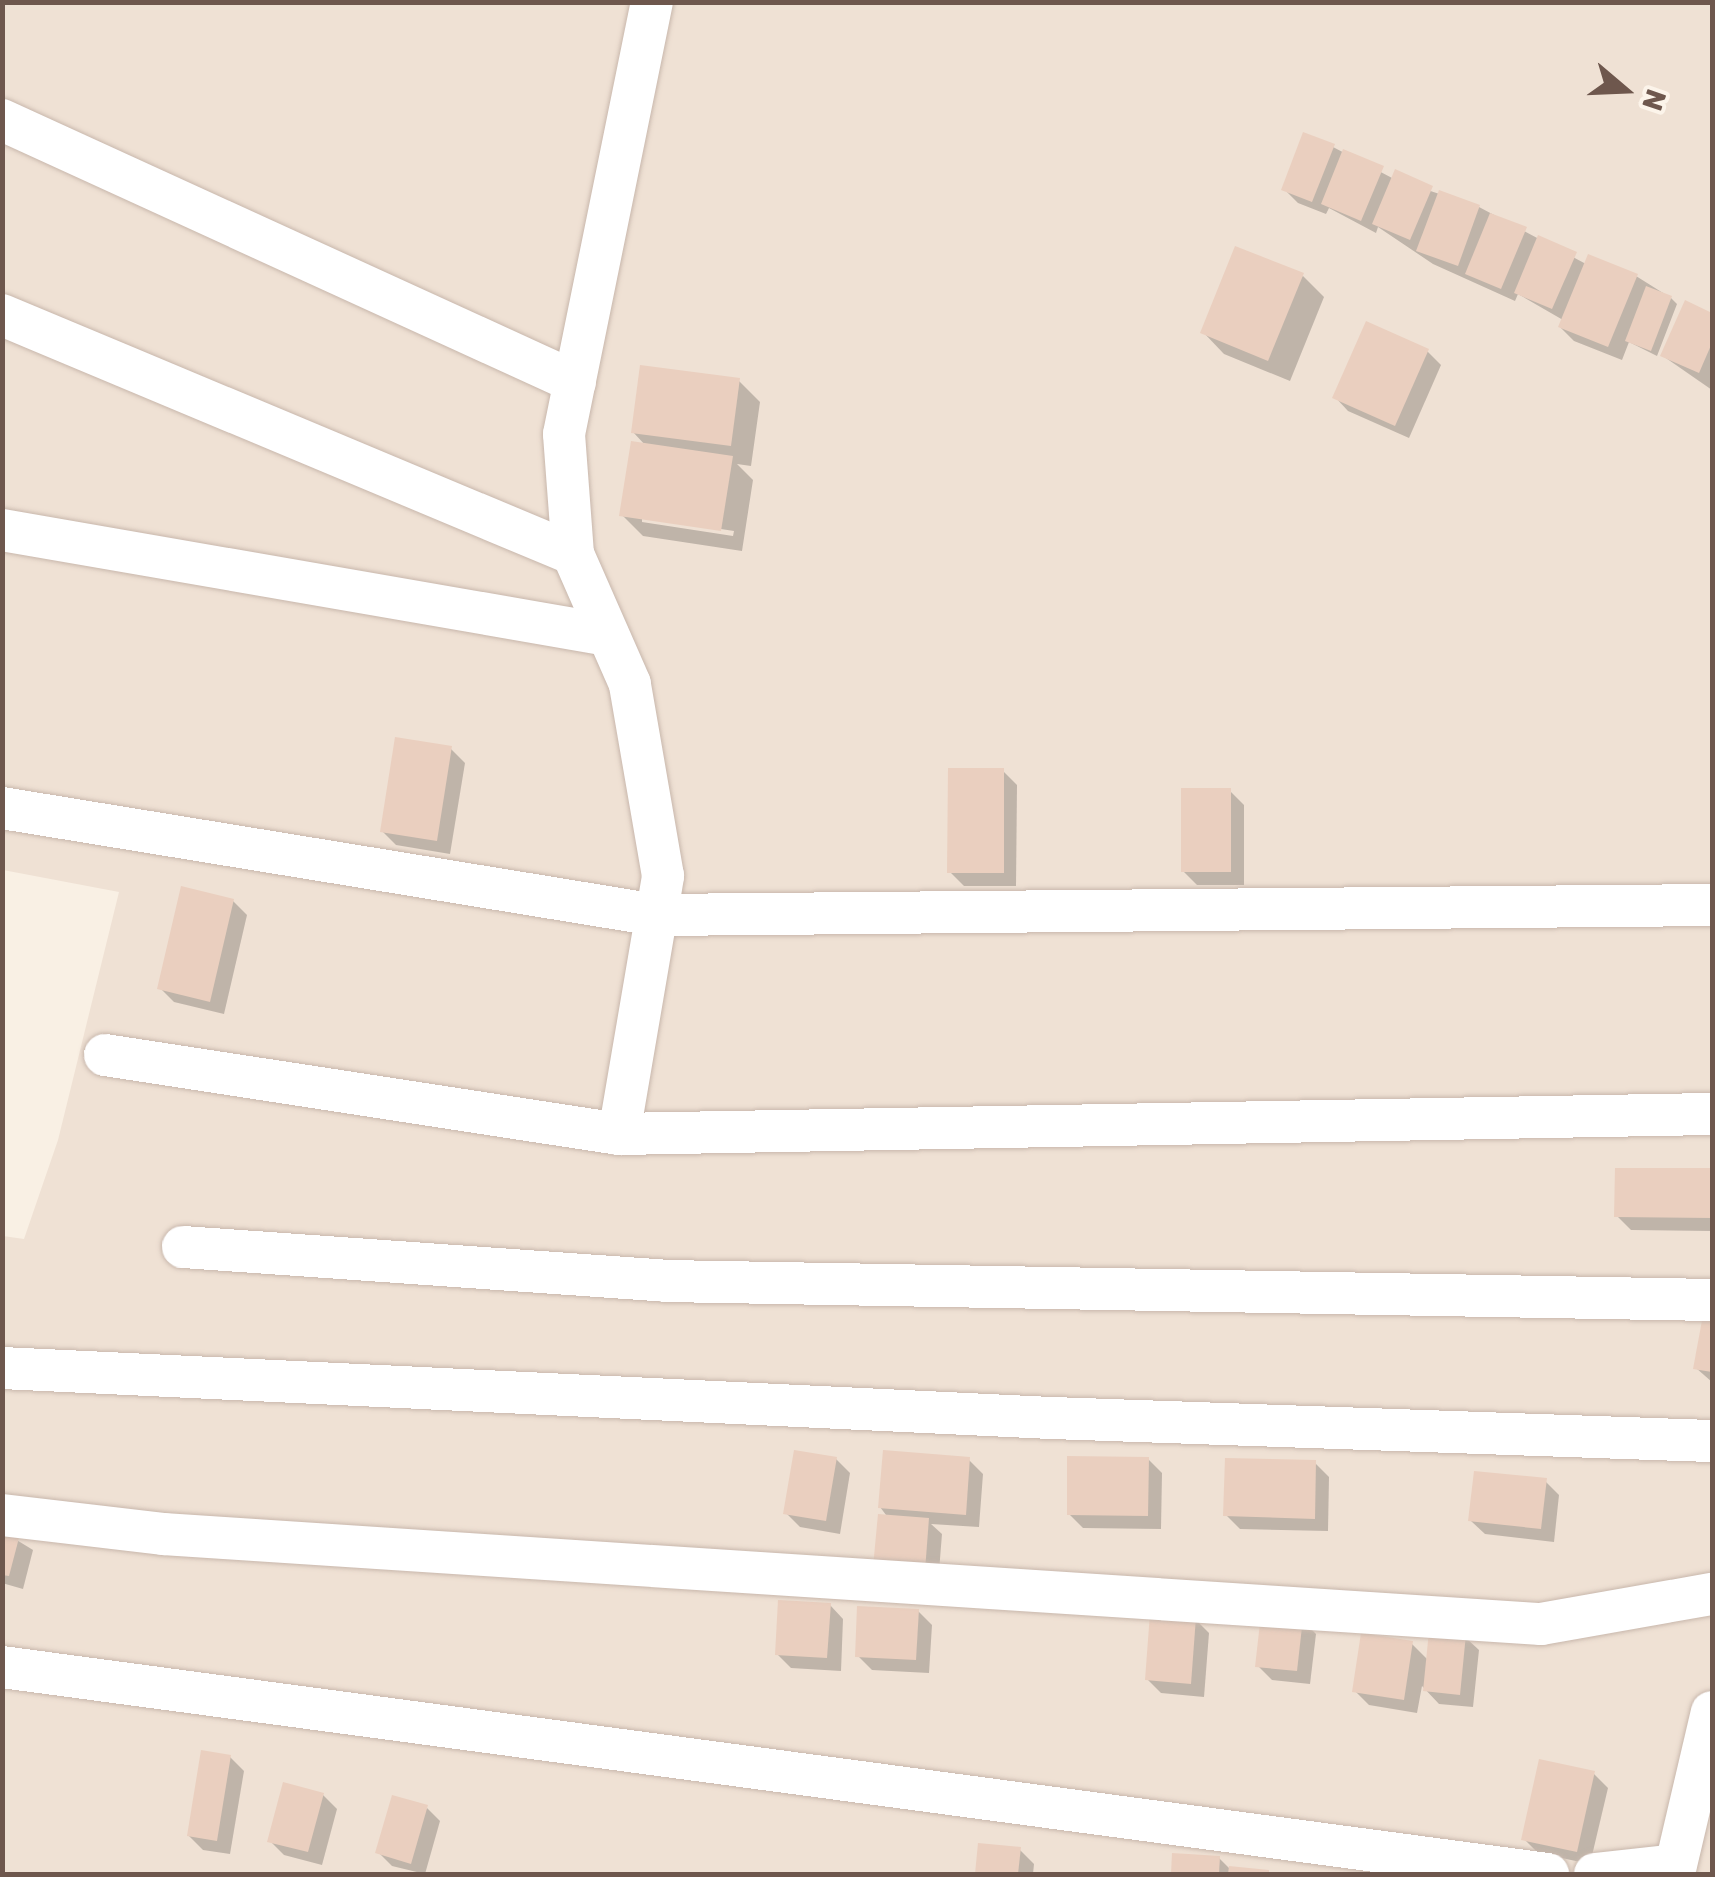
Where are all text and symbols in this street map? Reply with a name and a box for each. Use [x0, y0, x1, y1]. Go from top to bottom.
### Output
north arrow [1575, 40, 1675, 140]
text: N [1635, 85, 1673, 115]

